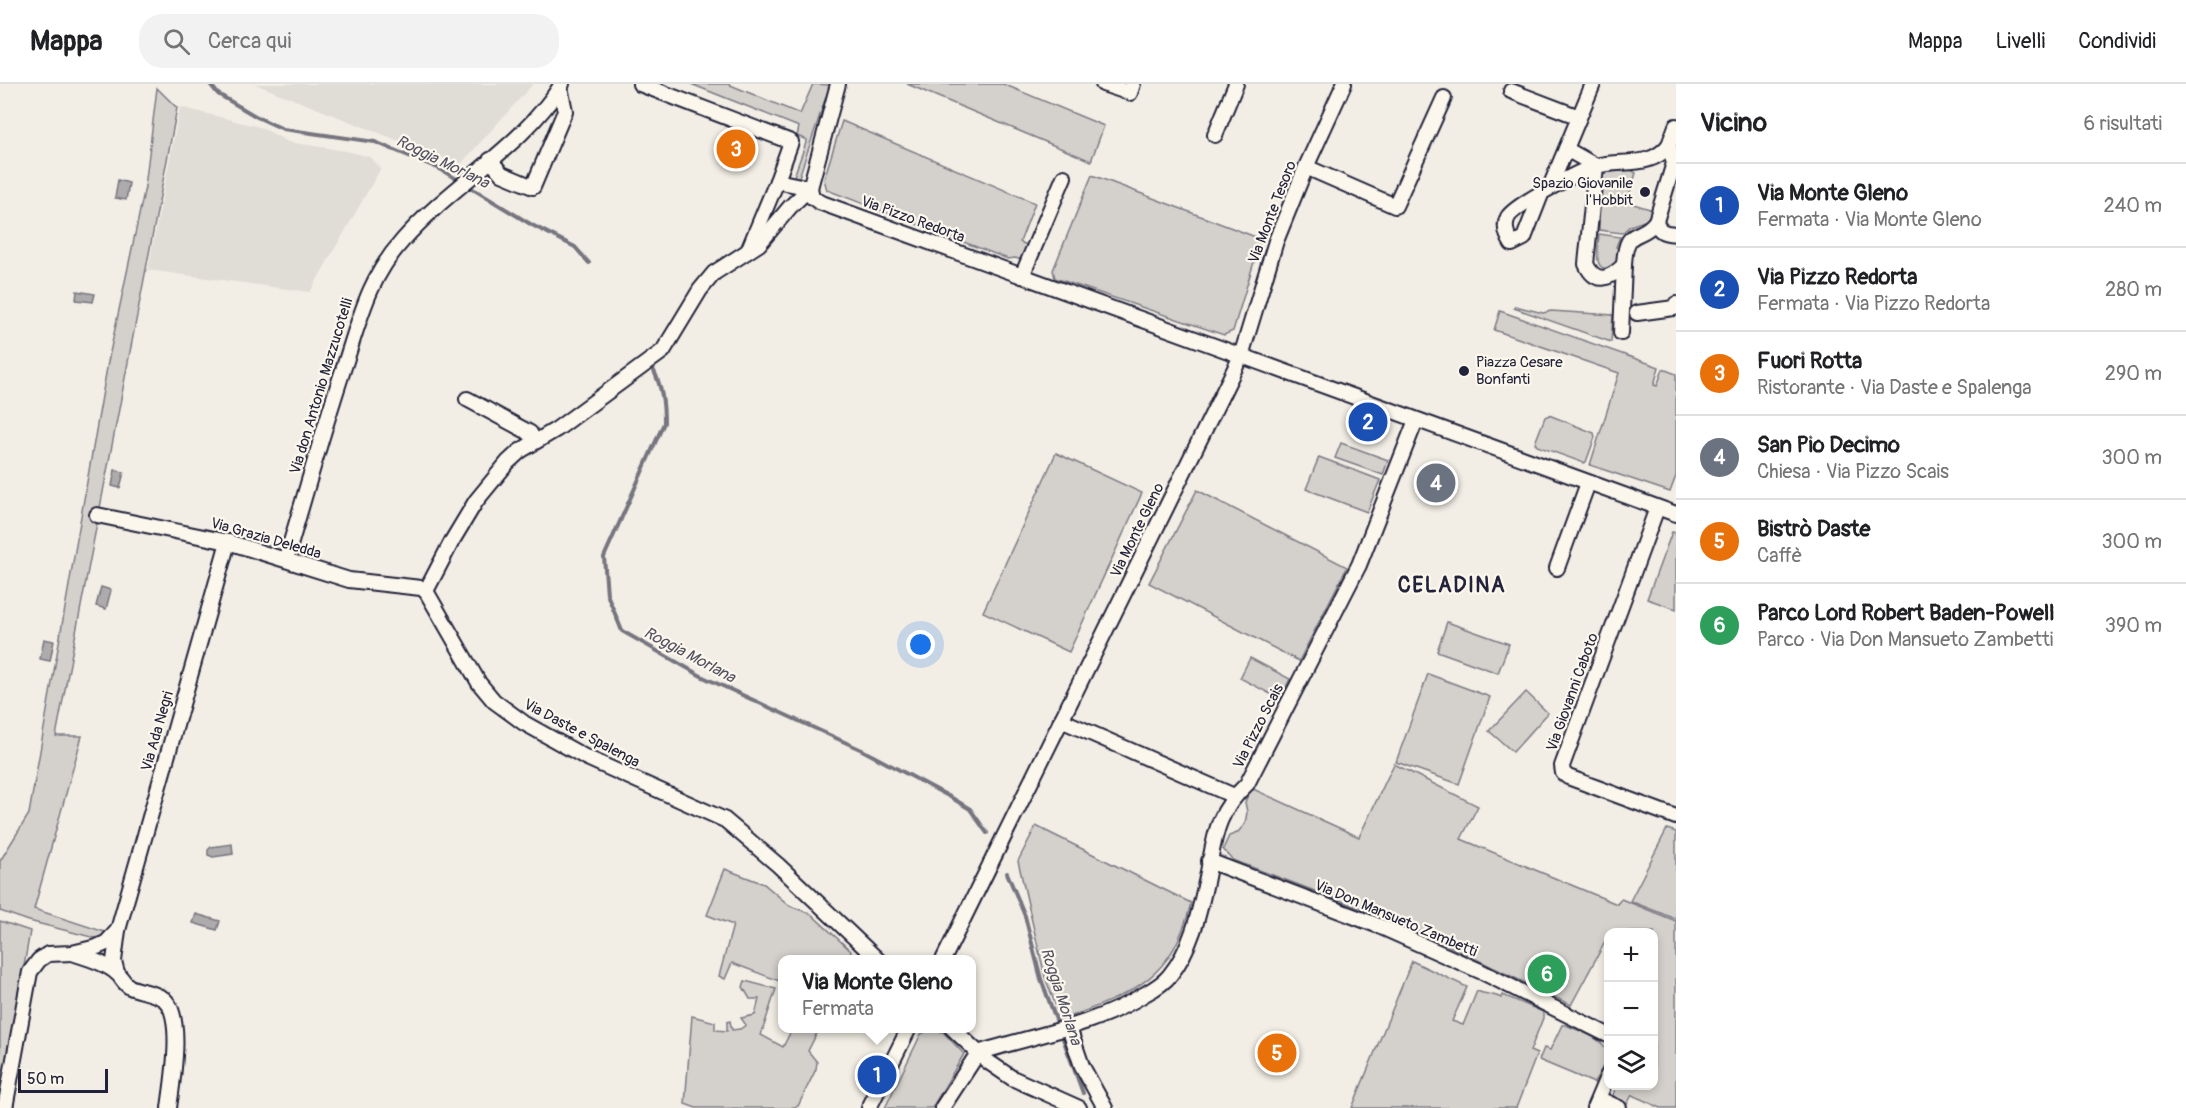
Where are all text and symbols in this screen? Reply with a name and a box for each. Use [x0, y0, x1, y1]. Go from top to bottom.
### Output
search box [139, 14, 559, 68]
text: Mappa [30, 24, 103, 59]
icon: search [160, 25, 193, 58]
text: Cerca qui [208, 27, 291, 55]
text: Mappa [1908, 28, 1962, 55]
text: Livelli [1995, 28, 2045, 55]
text: Condividi [2078, 28, 2156, 55]
text: Vicino [1700, 107, 1767, 139]
text: 6 risultati [2084, 111, 2162, 136]
pin: 3 [716, 126, 756, 172]
water label: Roggia Morlana [393, 131, 494, 194]
street label: Via Monte Tesoro [1244, 158, 1301, 266]
place label: Spazio Giovanile l'Hobbit [1532, 174, 1634, 210]
text: Via Monte Gleno [1757, 179, 1908, 207]
marker: Spazio Giovanile l'Hobbit [1638, 185, 1652, 199]
street label: Via Pizzo Redorta [858, 192, 967, 247]
text: 1 [1716, 193, 1723, 218]
text: 240 m [2103, 193, 2162, 218]
text: Fermata · Via Monte Gleno [1757, 207, 1982, 232]
text: Via Pizzo Redorta [1757, 263, 1917, 291]
text: 2 [1714, 277, 1725, 302]
text: 280 m [2105, 277, 2162, 302]
text: Fermata · Via Pizzo Redorta [1757, 291, 1990, 316]
street label: Via don Antonio Mazzucotelli [286, 296, 357, 476]
text: Fuori Rotta [1757, 347, 1862, 375]
place label: Piazza Cesare Bonfanti [1476, 353, 1563, 389]
text: 3 [1714, 361, 1725, 386]
text: 290 m [2105, 361, 2162, 386]
marker: Piazza Cesare Bonfanti [1457, 364, 1471, 378]
text: Ristorante · Via Daste e Spalenga [1757, 375, 2032, 400]
pin: 2 [1348, 400, 1388, 444]
text: San Pio Decimo [1757, 431, 1900, 459]
text: 4 [1714, 445, 1725, 470]
text: 300 m [2101, 445, 2162, 470]
text: Chiesa · Via Pizzo Scais [1757, 459, 1949, 484]
pin: 4 [1416, 460, 1456, 506]
street label: Via Monte Gleno [1106, 480, 1169, 581]
street label: Via Grazia Deledda [208, 514, 323, 563]
text: Bistrò Daste [1757, 515, 1870, 543]
text: 5 [1714, 529, 1725, 554]
text: 300 m [2101, 529, 2162, 554]
text: Caffè [1757, 543, 1802, 568]
district label: CELADINA [1398, 572, 1506, 599]
text: Parco Lord Robert Baden-Powell [1757, 599, 2054, 627]
text: 6 [1714, 613, 1725, 638]
text: 390 m [2105, 613, 2162, 638]
water label: Roggia Morlana [640, 622, 740, 688]
text: Parco · Via Don Mansueto Zambetti [1757, 627, 2053, 652]
your location [906, 630, 935, 659]
street label: Via Giovanni Caboto [1542, 630, 1603, 754]
street label: Via Pizzo Scais [1229, 680, 1288, 772]
street label: Via Ada Negri [137, 689, 178, 773]
street label: Via Daste e Spalenga [520, 695, 643, 772]
street label: Via Don Mansueto Zambetti [1311, 875, 1480, 962]
map controls [1604, 928, 1658, 1090]
button: + [1604, 928, 1658, 982]
water label: Roggia Morlana [1036, 945, 1087, 1049]
pin: 6 [1528, 952, 1566, 996]
popup [778, 955, 976, 1033]
text: Via Monte Gleno [802, 968, 952, 996]
button: − [1604, 982, 1658, 1036]
text: Fermata [802, 996, 874, 1021]
pin: 5 [1258, 1030, 1296, 1076]
button: layers [1604, 1036, 1658, 1090]
pin: 1 [858, 1052, 896, 1098]
scale bar [18, 1066, 108, 1094]
text: 50 m [27, 1069, 64, 1089]

